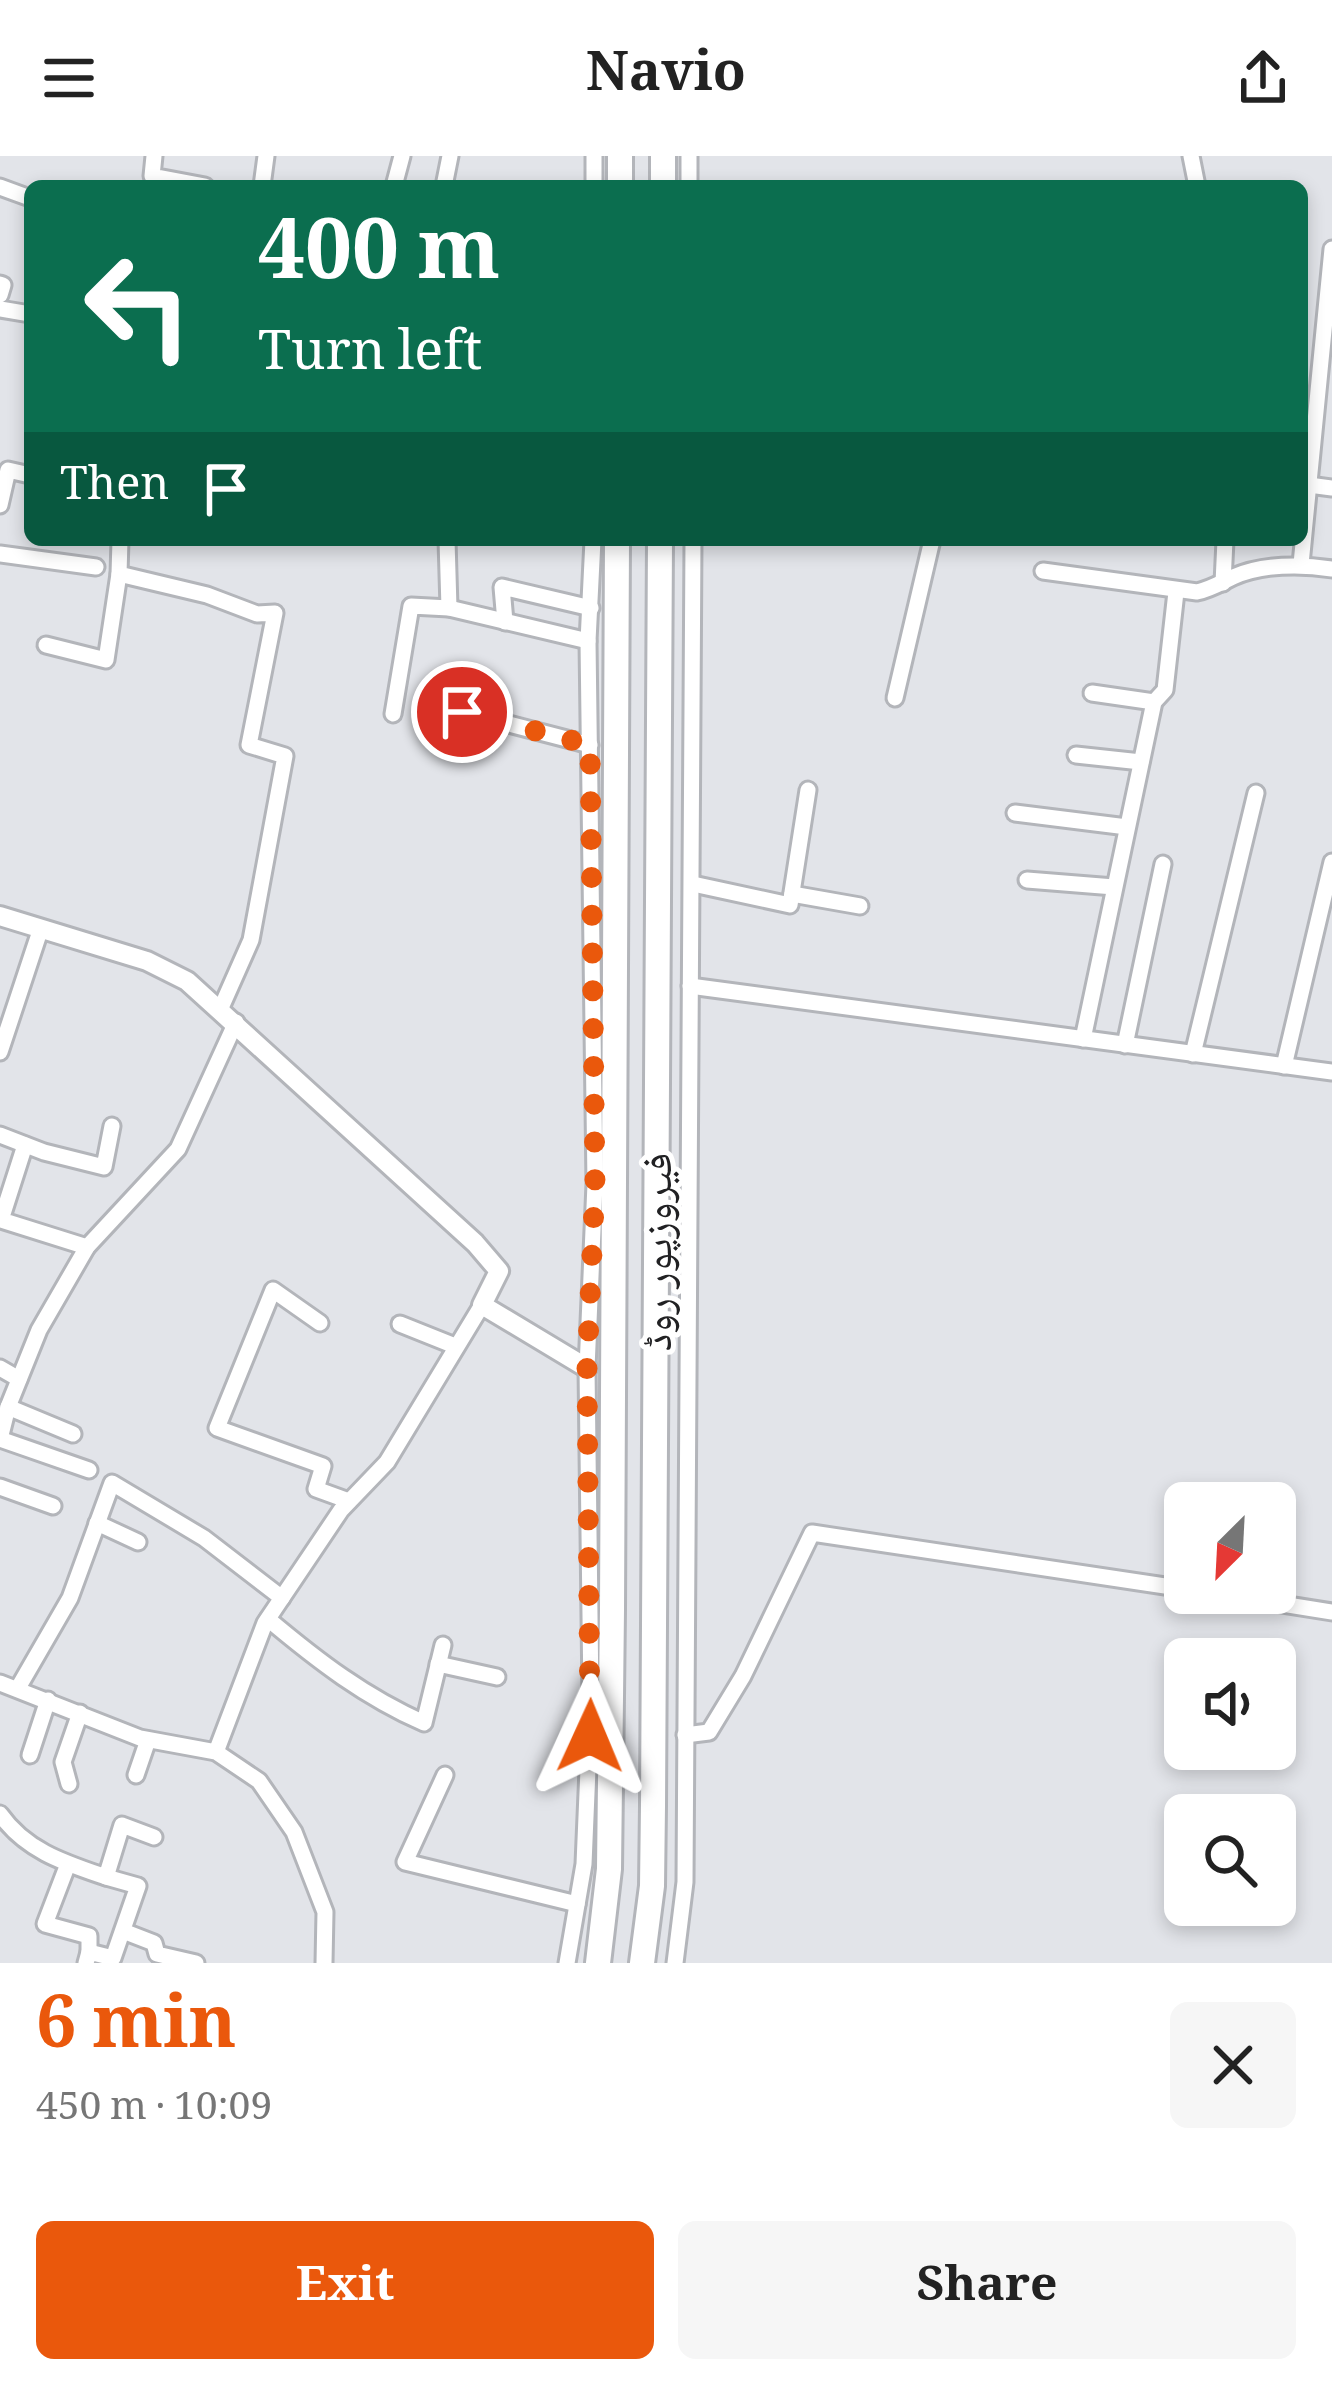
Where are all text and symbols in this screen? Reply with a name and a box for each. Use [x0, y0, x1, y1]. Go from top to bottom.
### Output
text: Navio [586, 32, 746, 124]
icon: menu [36, 45, 102, 111]
icon: share [1230, 45, 1296, 111]
text: 400 m [258, 188, 500, 331]
icon: left [60, 228, 216, 384]
text: Turn left [258, 311, 482, 403]
text: Then [60, 451, 169, 528]
icon: arrive [193, 456, 259, 522]
pin [411, 661, 513, 763]
icon: arrive [429, 679, 495, 745]
street label: فیروزپور روڈ [626, 1153, 698, 1351]
north arrow [1164, 1482, 1296, 1614]
map controls [1164, 1482, 1296, 1926]
button: sound [1164, 1638, 1296, 1770]
position arrow [527, 1673, 653, 1799]
button: search [1164, 1794, 1296, 1926]
text: 6 min [36, 1970, 237, 2093]
button: close [1170, 2002, 1296, 2128]
text: 450 m · 10:09 [36, 2077, 272, 2144]
button: Exit [36, 2221, 654, 2359]
button: Share [678, 2221, 1296, 2359]

